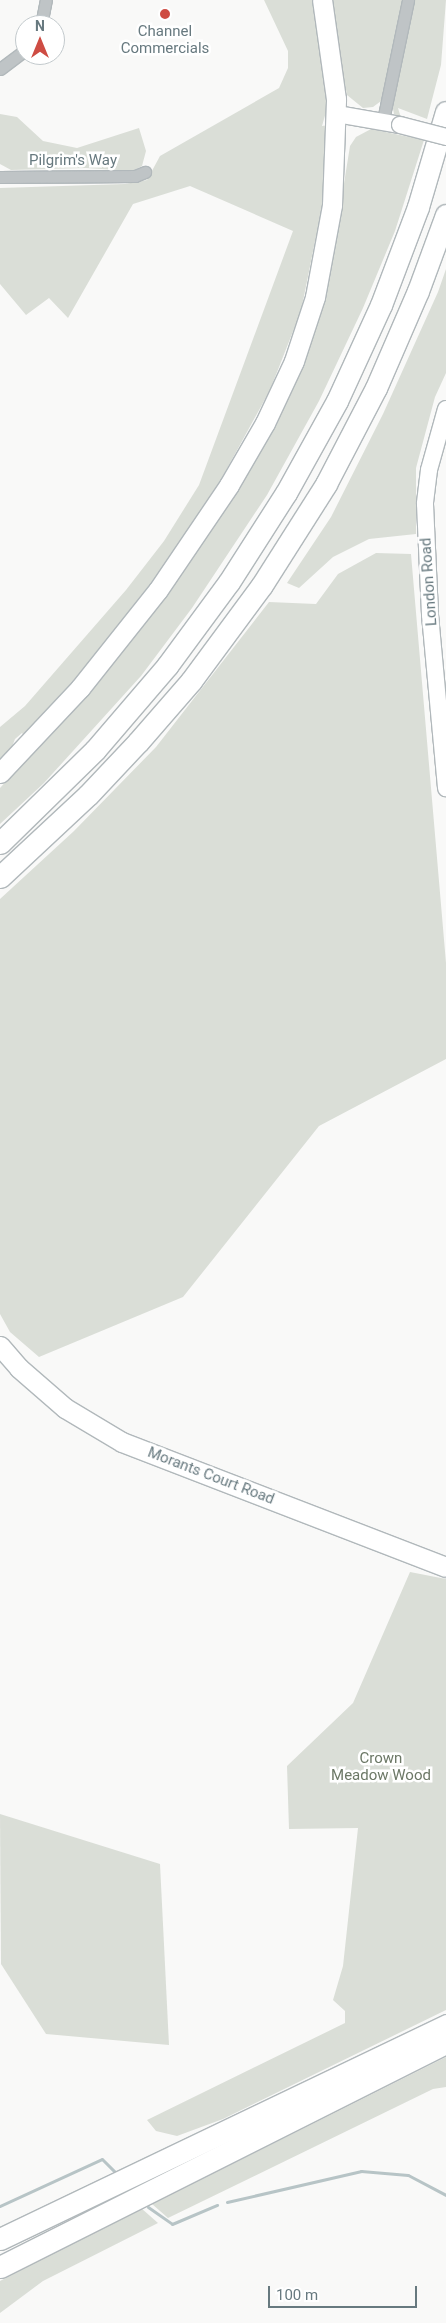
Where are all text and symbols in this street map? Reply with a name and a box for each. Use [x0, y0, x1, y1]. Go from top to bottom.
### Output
marker: Channel Commercials [159, 8, 171, 20]
north arrow [15, 15, 65, 65]
text: N [35, 18, 45, 34]
place label: Channel Commercials [121, 22, 209, 57]
street label: Pilgrim's Way [29, 152, 117, 170]
street label: London Road [417, 537, 441, 627]
street label: Morants Court Road [145, 1444, 277, 1508]
park label: Crown Meadow Wood [331, 1749, 431, 1784]
scale bar [271, 2276, 420, 2308]
text: 100 m [276, 2286, 318, 2304]

